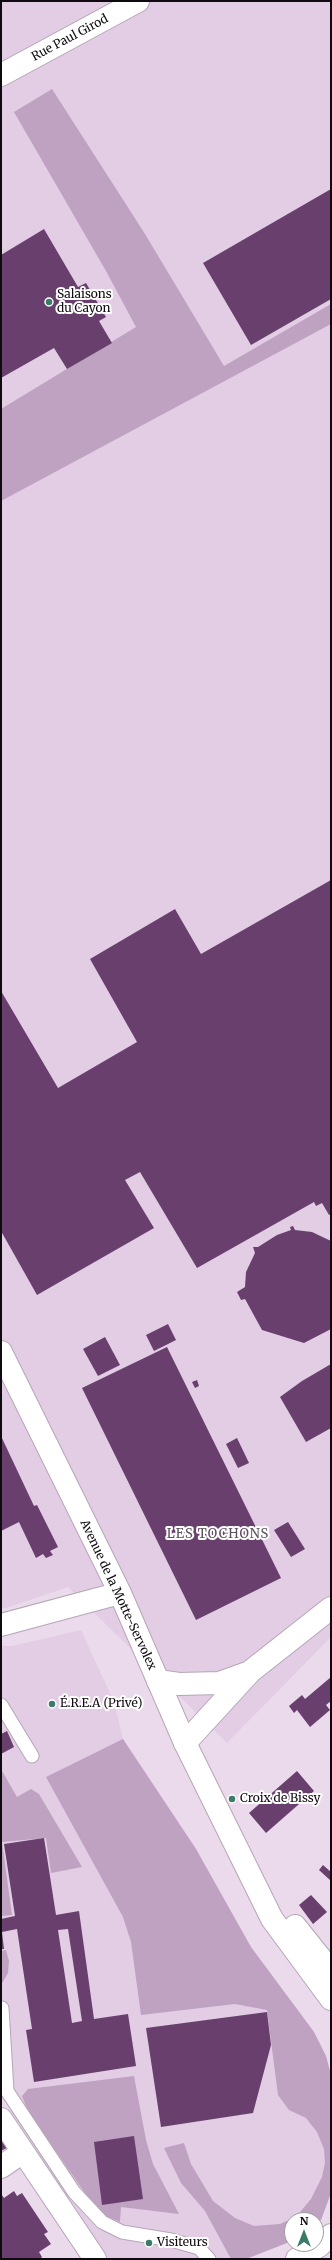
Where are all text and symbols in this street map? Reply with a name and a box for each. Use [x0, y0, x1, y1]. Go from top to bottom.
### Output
street label: Rue Paul Girod [29, 12, 111, 64]
place label: Salaisons du Cayon [57, 288, 112, 316]
marker: Salaisons du Cayon [44, 297, 54, 307]
street label: Avenue de la Motte-Servolex [77, 1518, 159, 1672]
district label: LES TOCHONS [167, 1526, 269, 1542]
place label: É.R.E.A (Privé) [60, 1697, 142, 1711]
marker: É.R.E.A (Privé) [47, 1699, 57, 1709]
place label: Croix de Bissy [240, 1792, 321, 1806]
marker: Croix de Bissy [227, 1794, 237, 1804]
north arrow [284, 2212, 324, 2252]
text: N [300, 2214, 308, 2228]
place label: Visiteurs [157, 2236, 208, 2250]
marker: Visiteurs [144, 2238, 154, 2248]

